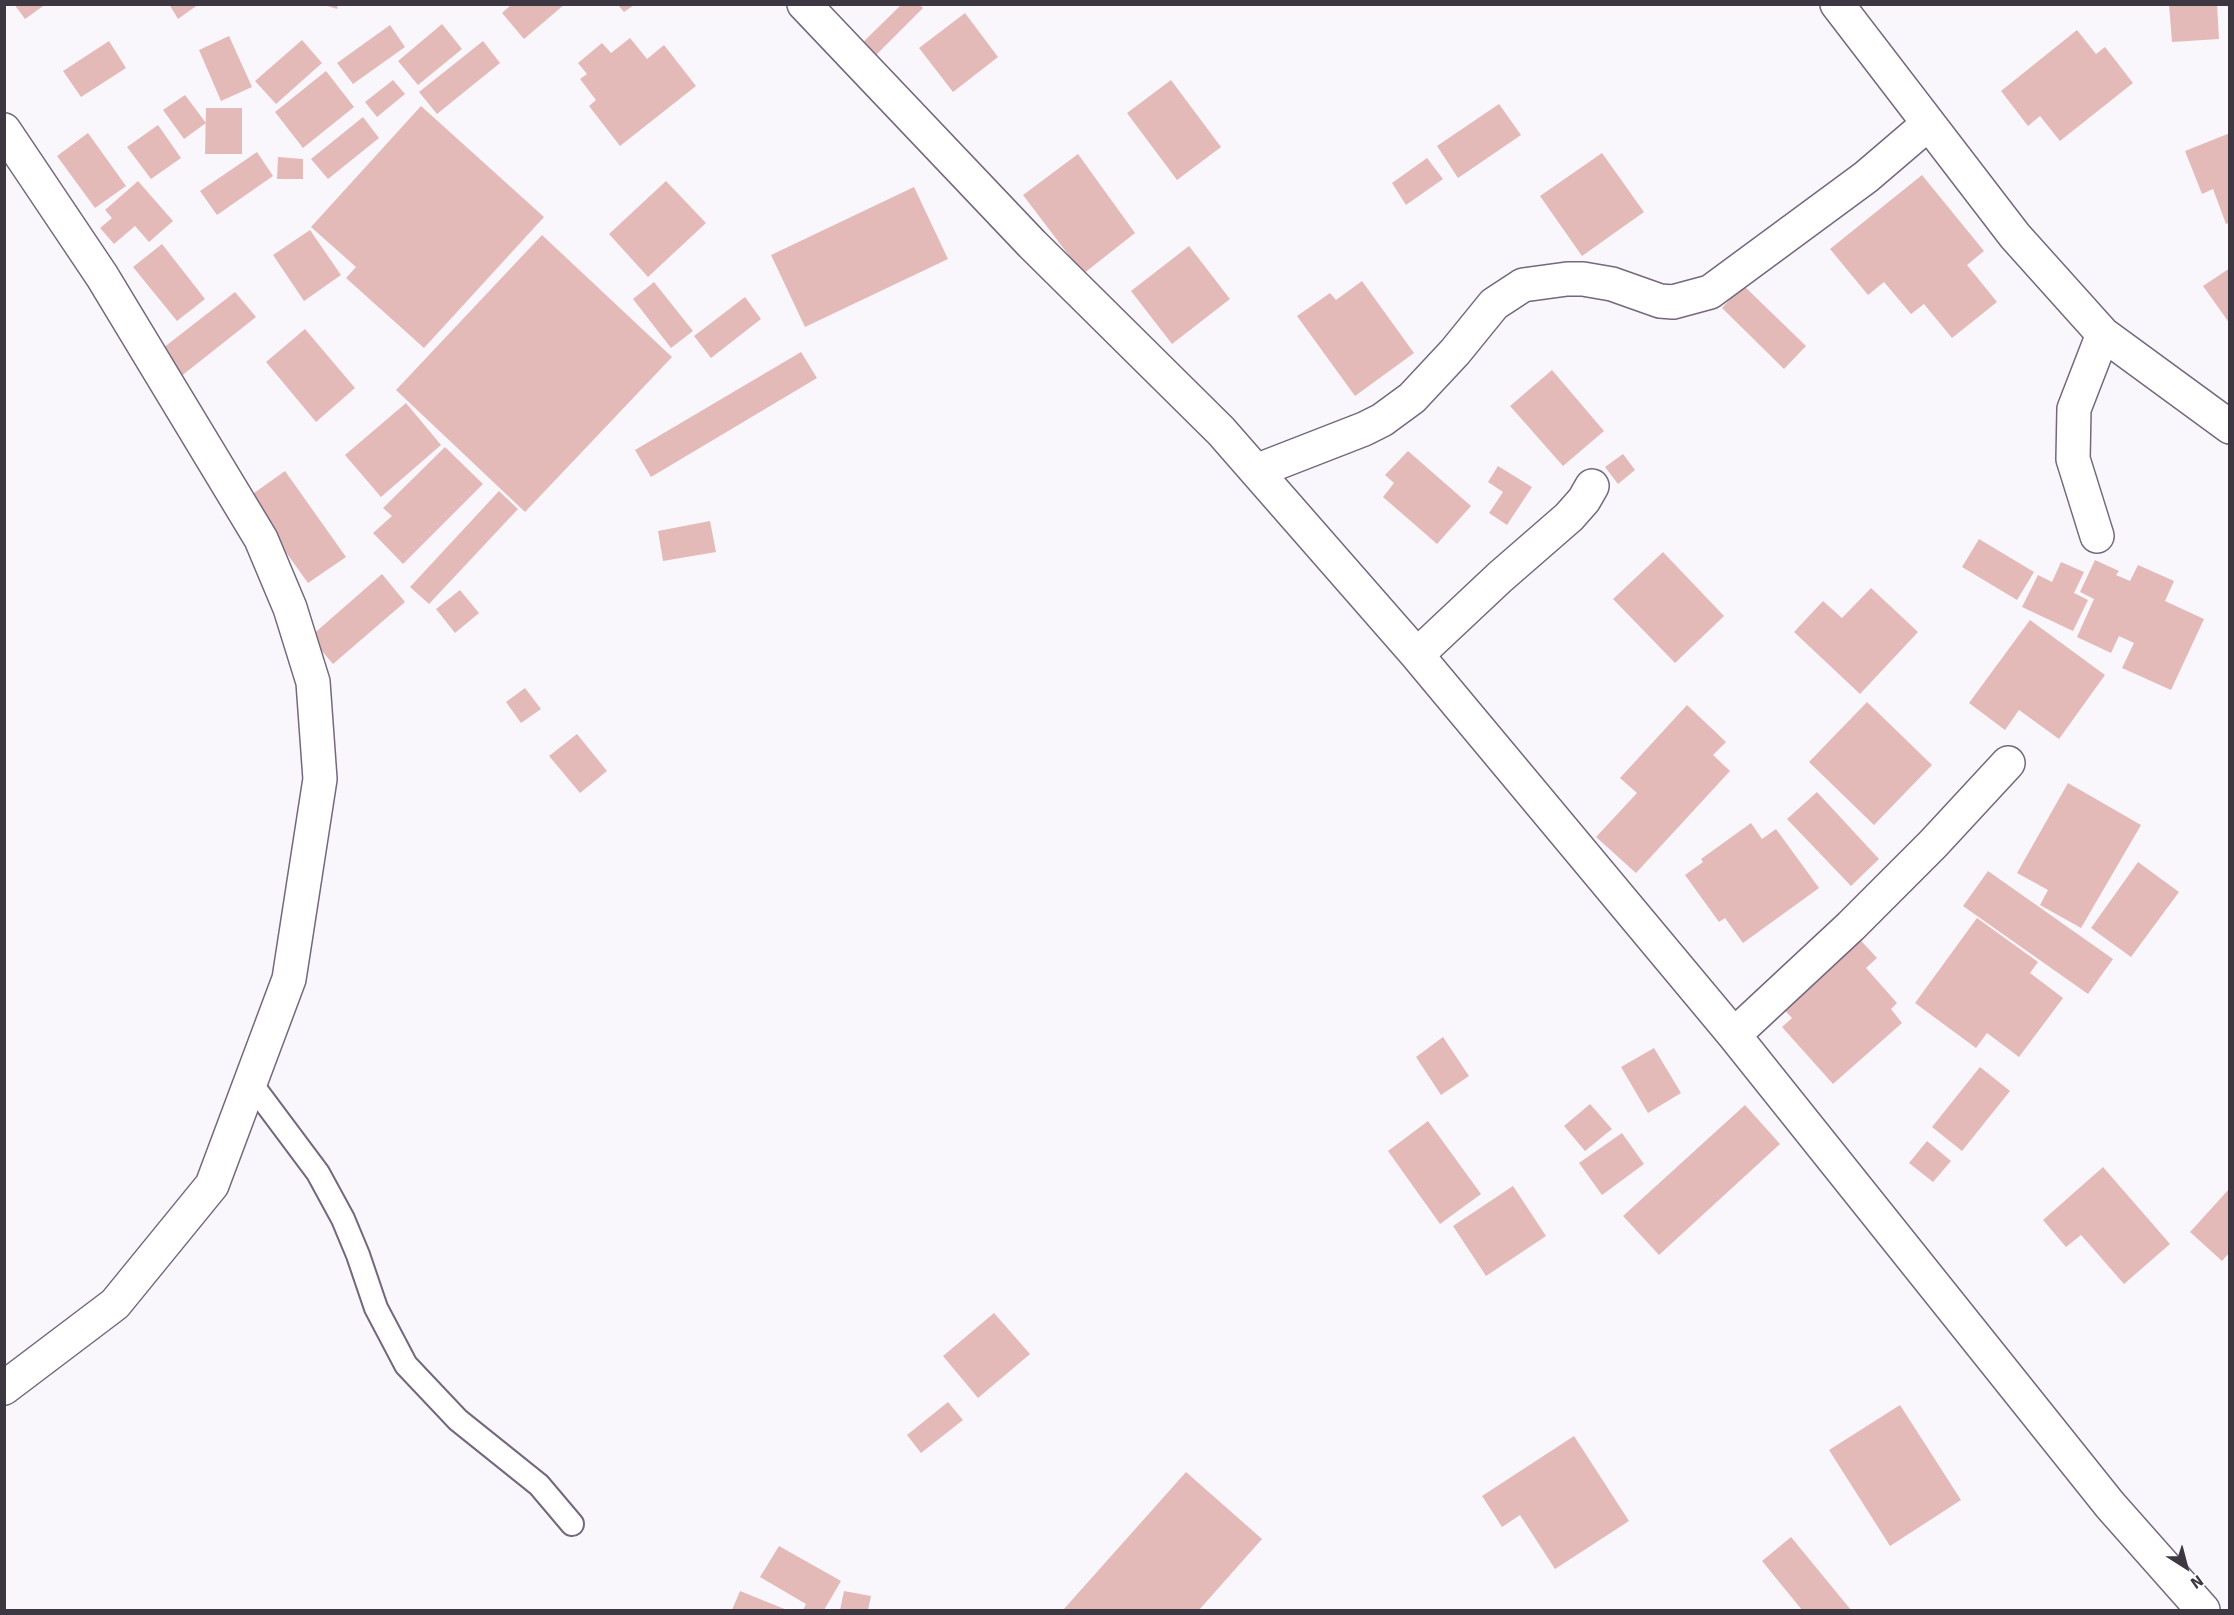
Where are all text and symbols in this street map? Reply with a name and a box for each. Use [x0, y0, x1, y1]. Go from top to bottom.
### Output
north arrow [2156, 1537, 2216, 1597]
text: N [2186, 1570, 2207, 1593]

